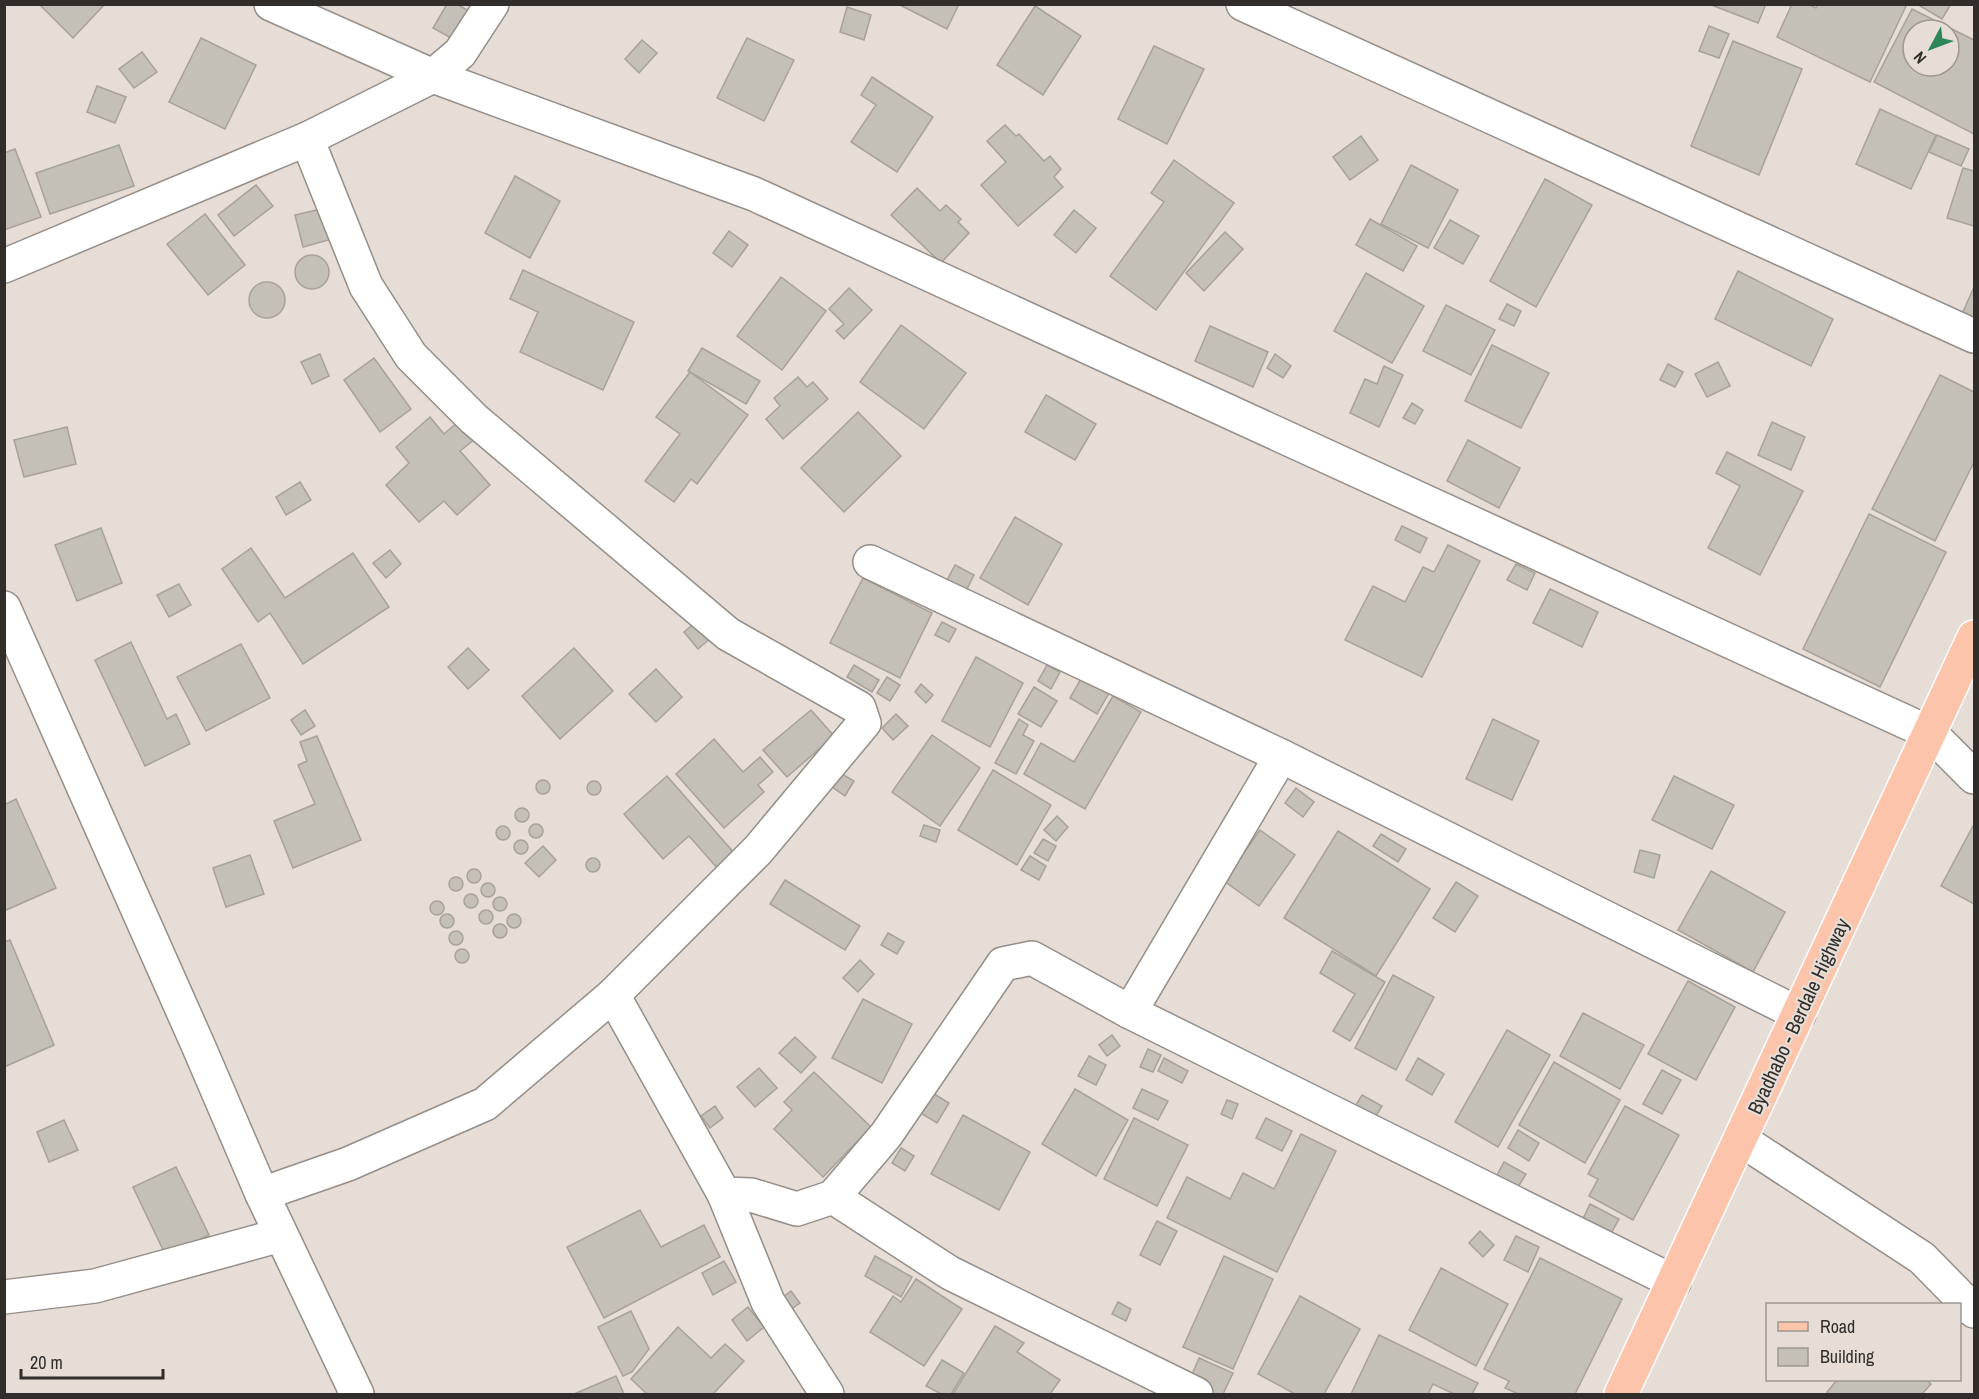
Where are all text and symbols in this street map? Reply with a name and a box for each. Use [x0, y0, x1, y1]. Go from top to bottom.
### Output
north arrow [1901, 18, 1961, 78]
text: N [1908, 47, 1931, 69]
street label: Byadhabo - Berdale Highway [1741, 913, 1856, 1118]
legend [1766, 1303, 1961, 1381]
text: Road [1820, 1314, 1855, 1339]
scale bar [21, 1342, 164, 1380]
text: Building [1820, 1344, 1875, 1369]
text: 20 m [30, 1350, 63, 1375]

